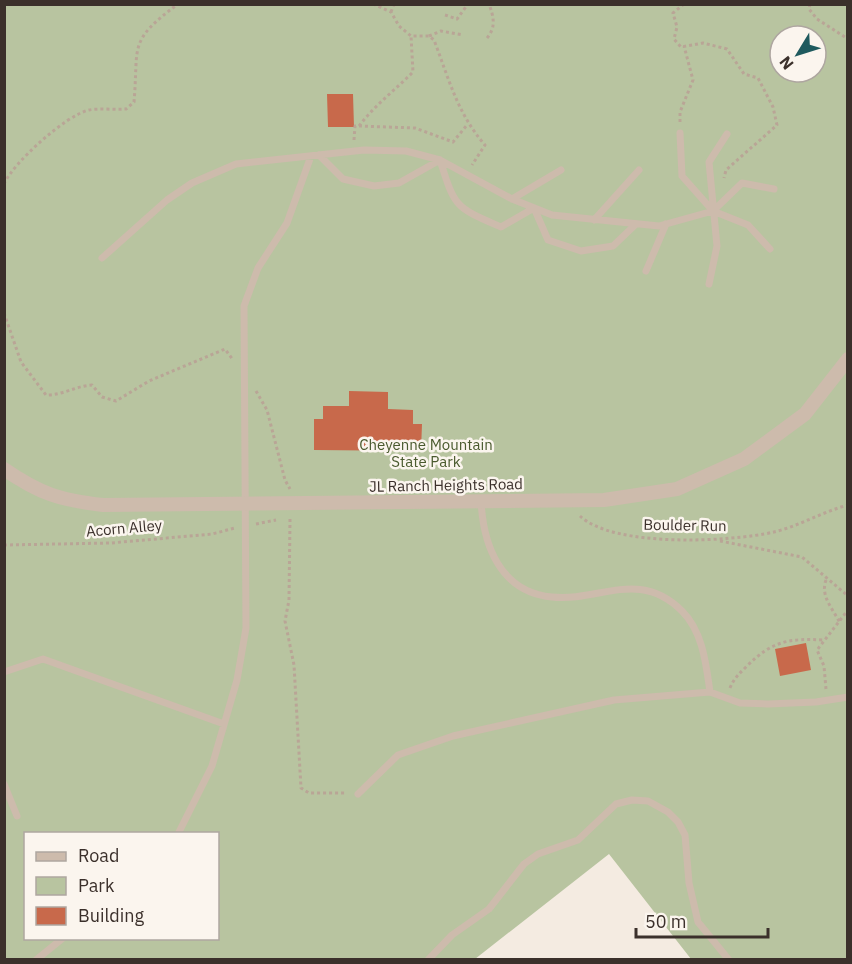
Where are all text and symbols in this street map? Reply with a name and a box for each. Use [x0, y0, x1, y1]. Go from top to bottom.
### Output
north arrow [768, 24, 828, 84]
text: N [775, 53, 798, 74]
park label: Cheyenne Mountain State Park [359, 435, 493, 471]
street label: JL Ranch Heights Road [369, 474, 523, 496]
street label: Acorn Alley [85, 515, 163, 541]
street label: Boulder Run [643, 515, 727, 535]
legend [24, 832, 219, 940]
text: Road [78, 844, 119, 867]
text: Park [78, 874, 115, 897]
scale bar [636, 901, 768, 939]
text: Building [78, 904, 145, 927]
text: 50 m [645, 910, 687, 933]

